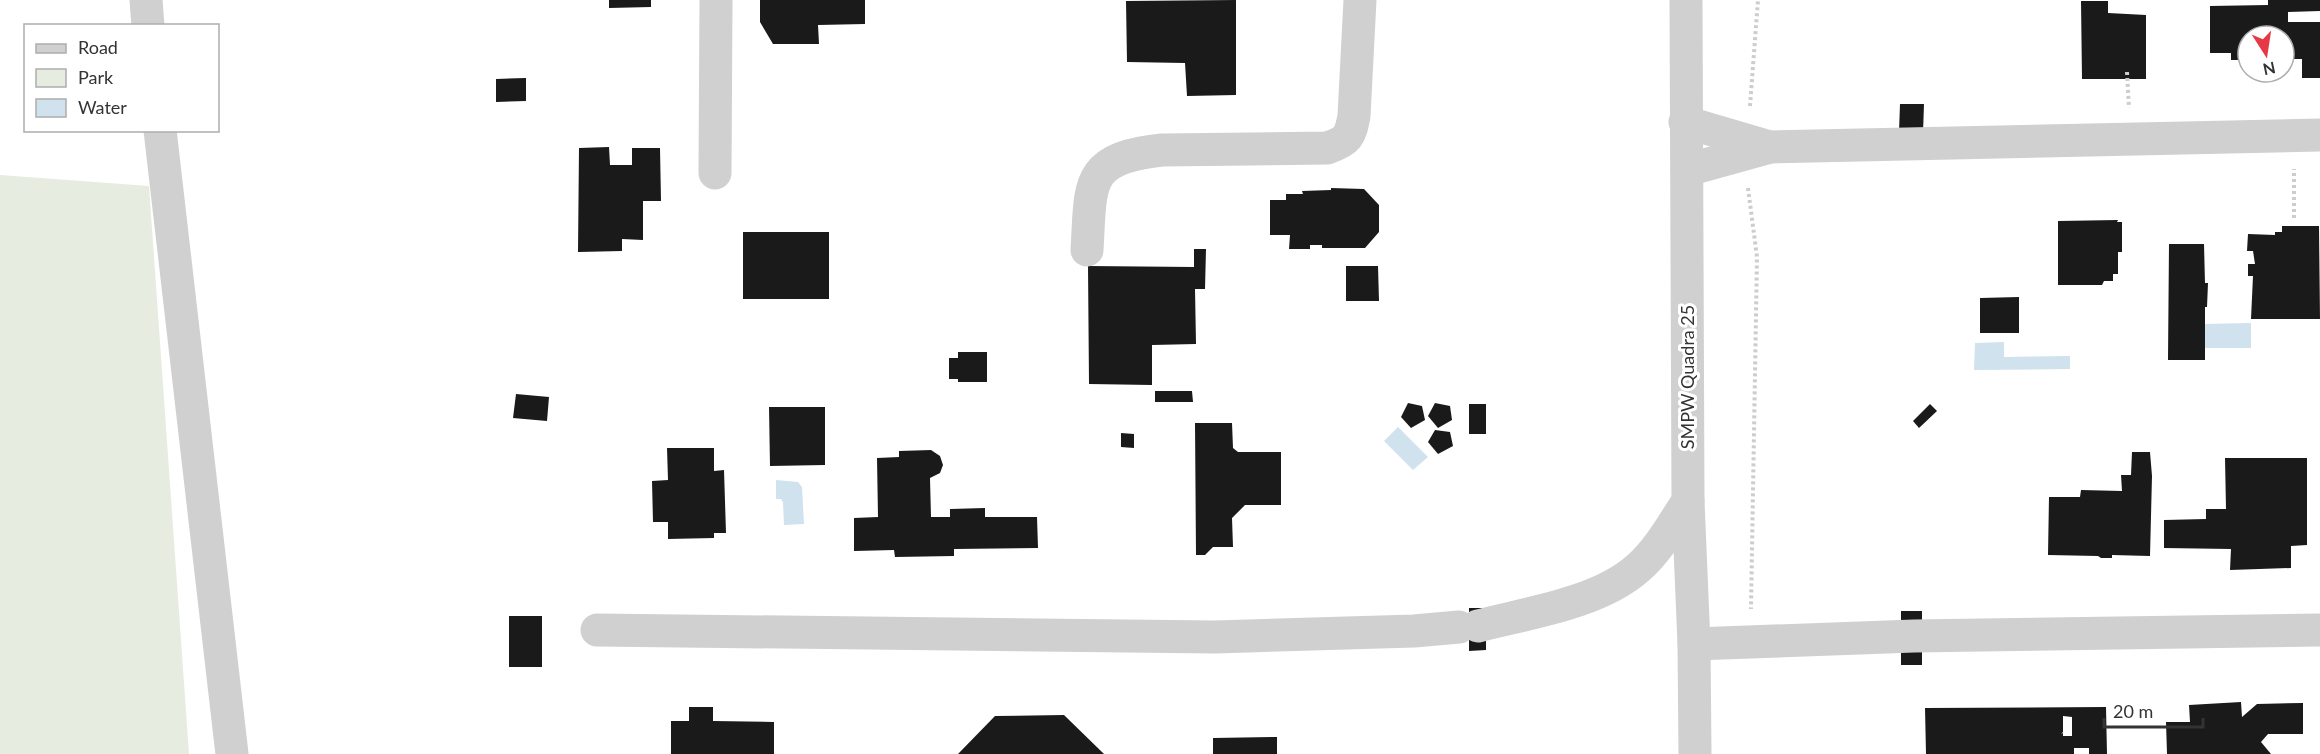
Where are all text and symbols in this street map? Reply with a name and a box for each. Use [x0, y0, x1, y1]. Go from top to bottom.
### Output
legend [24, 24, 219, 132]
north arrow [2236, 24, 2296, 84]
text: Road [78, 36, 118, 58]
text: N [2261, 59, 2277, 80]
text: Park [78, 66, 114, 88]
text: Water [78, 96, 127, 118]
street label: SMPW Quadra 25 [1676, 305, 1698, 449]
scale bar [2104, 691, 2203, 729]
text: 20 m [2113, 700, 2153, 722]

